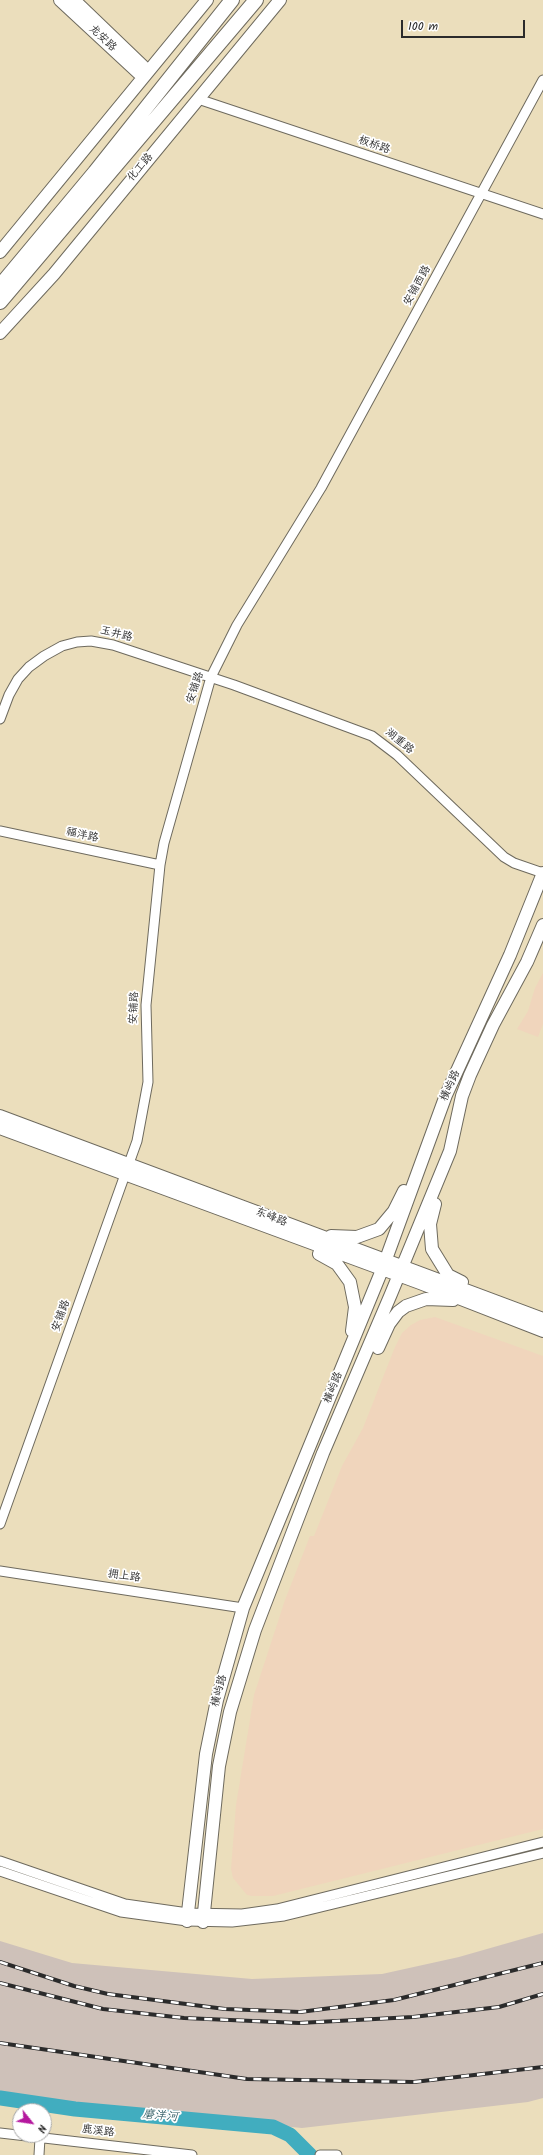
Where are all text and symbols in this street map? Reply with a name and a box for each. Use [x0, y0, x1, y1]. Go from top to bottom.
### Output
scale bar [403, 12, 527, 38]
text: 100 m [408, 17, 438, 36]
street label: 龙安路 [85, 23, 119, 55]
street label: 板桥路 [356, 134, 392, 158]
street label: 化工路 [125, 151, 157, 185]
street label: 安铺西路 [402, 264, 434, 308]
street label: 玉井路 [98, 625, 134, 645]
street label: 安铺路 [185, 670, 207, 706]
street label: 湖重路 [382, 726, 416, 758]
street label: 福洋路 [64, 826, 100, 846]
street label: 安铺路 [128, 991, 142, 1025]
street label: 横屿路 [438, 1068, 464, 1104]
street label: 东峰路 [253, 1206, 289, 1230]
street label: 安铺路 [50, 1298, 74, 1334]
street label: 横屿路 [322, 1370, 346, 1406]
street label: 拥上路 [107, 1568, 141, 1586]
street label: 横屿路 [209, 1673, 231, 1709]
north arrow [12, 2103, 52, 2143]
water label: 磨洋河 [141, 2108, 179, 2126]
text: N [32, 2121, 51, 2136]
street label: 鹿溪路 [81, 2123, 115, 2141]

